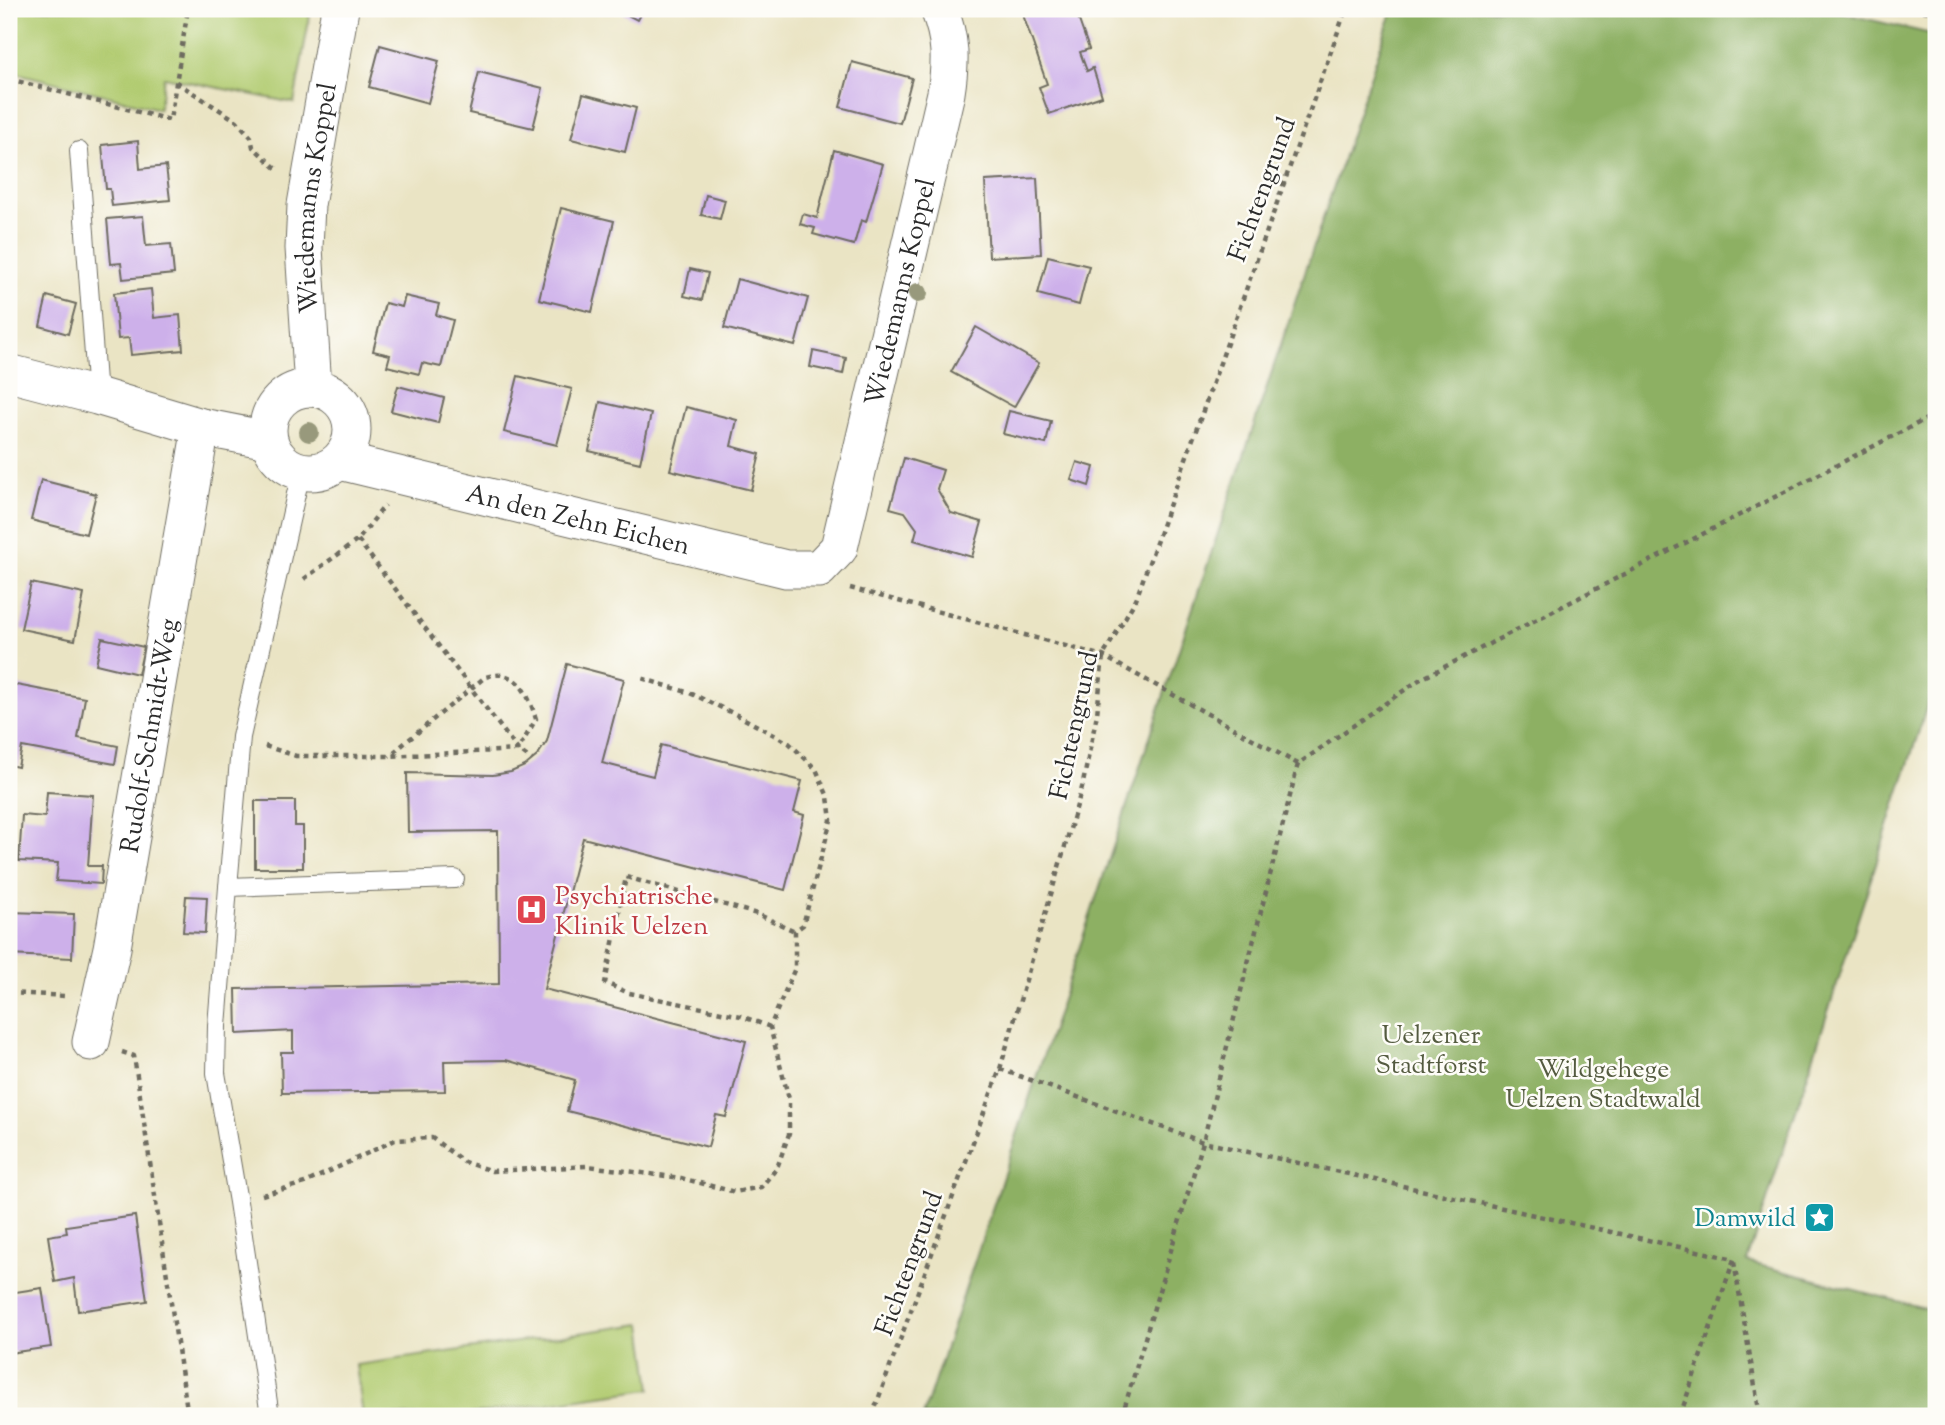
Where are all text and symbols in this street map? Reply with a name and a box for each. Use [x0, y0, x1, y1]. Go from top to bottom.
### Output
street label: Wiedemanns Koppel [288, 80, 348, 315]
street label: Fichtengrund [1220, 112, 1307, 267]
street label: Wiedemanns Koppel [857, 175, 946, 410]
street label: An den Zehn Eichen [462, 476, 693, 566]
street label: Rudolf-Schmidt-Weg [113, 616, 189, 856]
street label: Fichtengrund [1042, 647, 1109, 803]
place label: Psychiatrische Klinik Uelzen [555, 879, 713, 946]
hospital icon: Psychiatrische Klinik Uelzen [515, 893, 549, 927]
park label: Uelzener Stadtforst [1376, 1018, 1487, 1085]
park label: Wildgehege Uelzen Stadtwald [1505, 1052, 1701, 1119]
street label: Fichtengrund [867, 1186, 954, 1341]
place icon: Damwild [1802, 1200, 1836, 1234]
place label: Damwild [1694, 1201, 1796, 1238]

